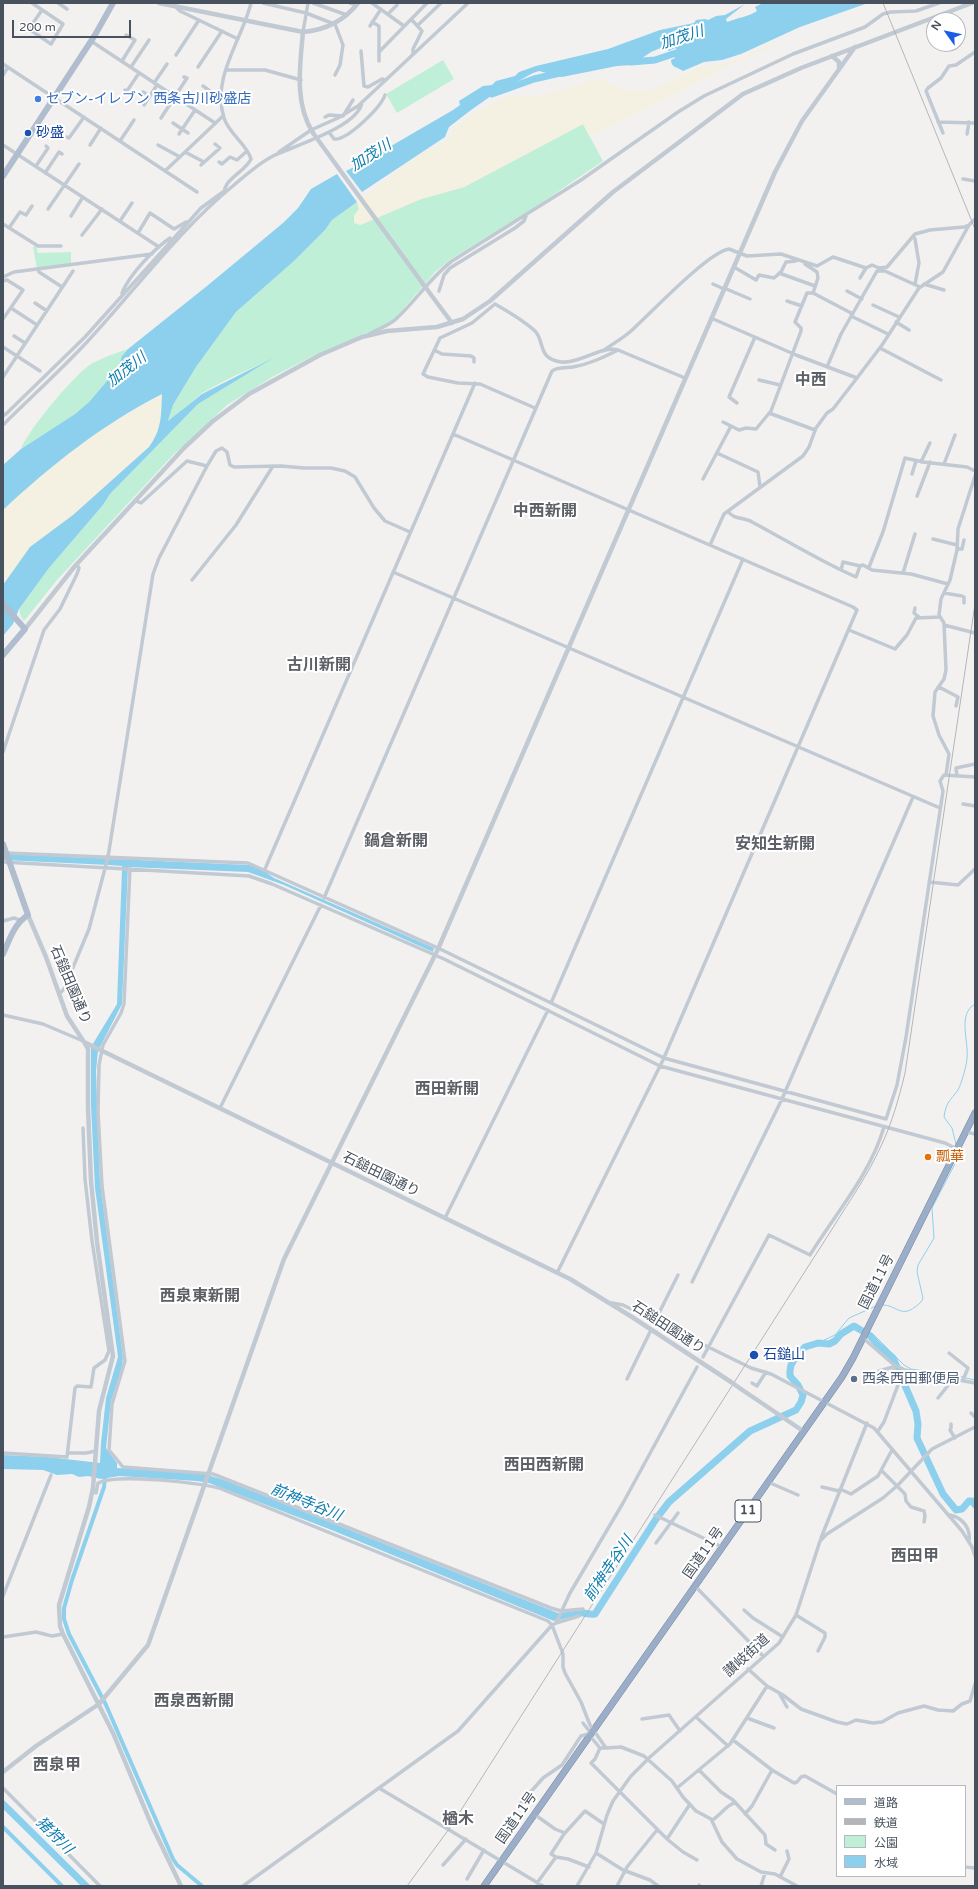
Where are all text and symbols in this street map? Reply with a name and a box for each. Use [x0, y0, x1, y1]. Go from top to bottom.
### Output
scale bar [14, 12, 133, 38]
north arrow [926, 12, 966, 52]
text: N [928, 18, 944, 33]
text: 200 m [19, 20, 56, 34]
water label: 加茂川 [658, 22, 706, 54]
place label: セブン-イレブン 西条古川砂盛店 [46, 91, 251, 107]
marker: セブン-イレブン 西条古川砂盛店 [33, 94, 43, 104]
place label: 砂盛 [36, 125, 64, 141]
marker: 砂盛 [23, 128, 33, 138]
water label: 加茂川 [347, 136, 395, 176]
water label: 加茂川 [104, 349, 150, 391]
district label: 中西 [795, 371, 827, 391]
district label: 中西新開 [513, 502, 577, 522]
district label: 古川新開 [287, 656, 351, 676]
district label: 鍋倉新開 [364, 832, 428, 852]
district label: 安知生新開 [735, 835, 815, 855]
street label: 石鎚田園通り [46, 943, 94, 1027]
district label: 西田新開 [415, 1080, 479, 1100]
street label: 石鎚田園通り [340, 1149, 422, 1201]
place label: 瓢華 [936, 1149, 964, 1165]
marker: 瓢華 [923, 1152, 933, 1162]
street label: 国道11号 [856, 1252, 898, 1312]
district label: 西泉東新開 [160, 1287, 240, 1307]
street label: 石鎚田園通り [628, 1298, 708, 1358]
place label: 石鎚山 [763, 1347, 805, 1363]
marker: 石鎚山 [748, 1349, 760, 1361]
place label: 西条西田郵便局 [862, 1371, 960, 1387]
marker: 西条西田郵便局 [849, 1374, 859, 1384]
district label: 西田西新開 [504, 1456, 584, 1476]
water label: 前神寺谷川 [268, 1481, 344, 1525]
road number: 11 [735, 1500, 761, 1522]
street label: 国道11号 [680, 1524, 728, 1582]
water label: 前神寺谷川 [581, 1533, 637, 1605]
district label: 西田甲 [891, 1547, 939, 1567]
street label: 讃岐街道 [721, 1631, 773, 1681]
district label: 西泉西新開 [154, 1692, 234, 1712]
district label: 西泉甲 [33, 1756, 81, 1776]
legend [836, 1785, 966, 1877]
street label: 国道11号 [493, 1789, 541, 1847]
text: 道路 [874, 1796, 898, 1810]
district label: 楢木 [442, 1810, 474, 1830]
water label: 猪狩川 [32, 1814, 76, 1858]
text: 鉄道 [874, 1816, 898, 1830]
text: 公園 [874, 1836, 898, 1850]
text: 水域 [874, 1856, 898, 1870]

